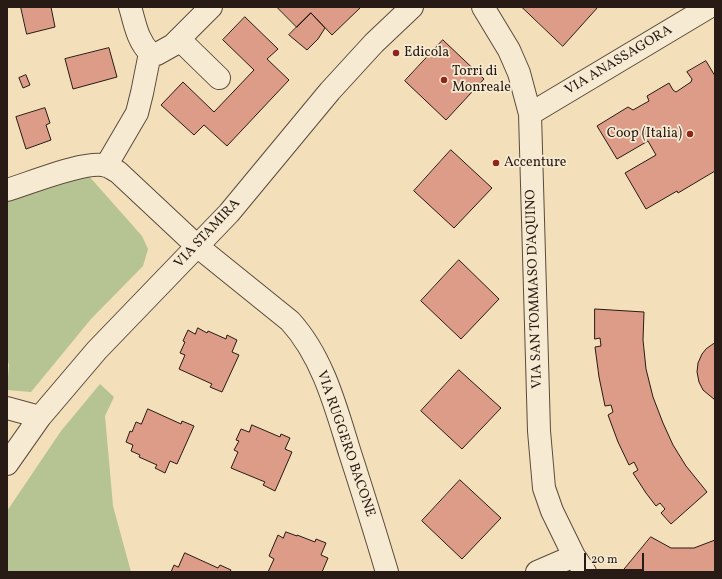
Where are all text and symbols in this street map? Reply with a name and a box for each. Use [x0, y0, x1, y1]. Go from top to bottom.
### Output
street label: VIA ANASSAGORA [562, 22, 676, 100]
place label: Edicola [404, 45, 449, 61]
marker: Edicola [391, 48, 401, 58]
place label: Torri di Monreale [452, 64, 511, 96]
marker: Torri di Monreale [439, 75, 449, 85]
place label: Coop (Italia) [607, 126, 682, 142]
marker: Coop (Italia) [685, 129, 695, 139]
place label: Accenture [504, 155, 566, 171]
marker: Accenture [491, 158, 501, 168]
street label: VIA SAN TOMMASO D'AQUINO [523, 189, 547, 389]
street label: VIA STAMIRA [172, 196, 244, 272]
street label: VIA RUGGERO BACONE [312, 369, 378, 519]
scale bar [586, 545, 646, 571]
text: 20 m [591, 552, 618, 568]

